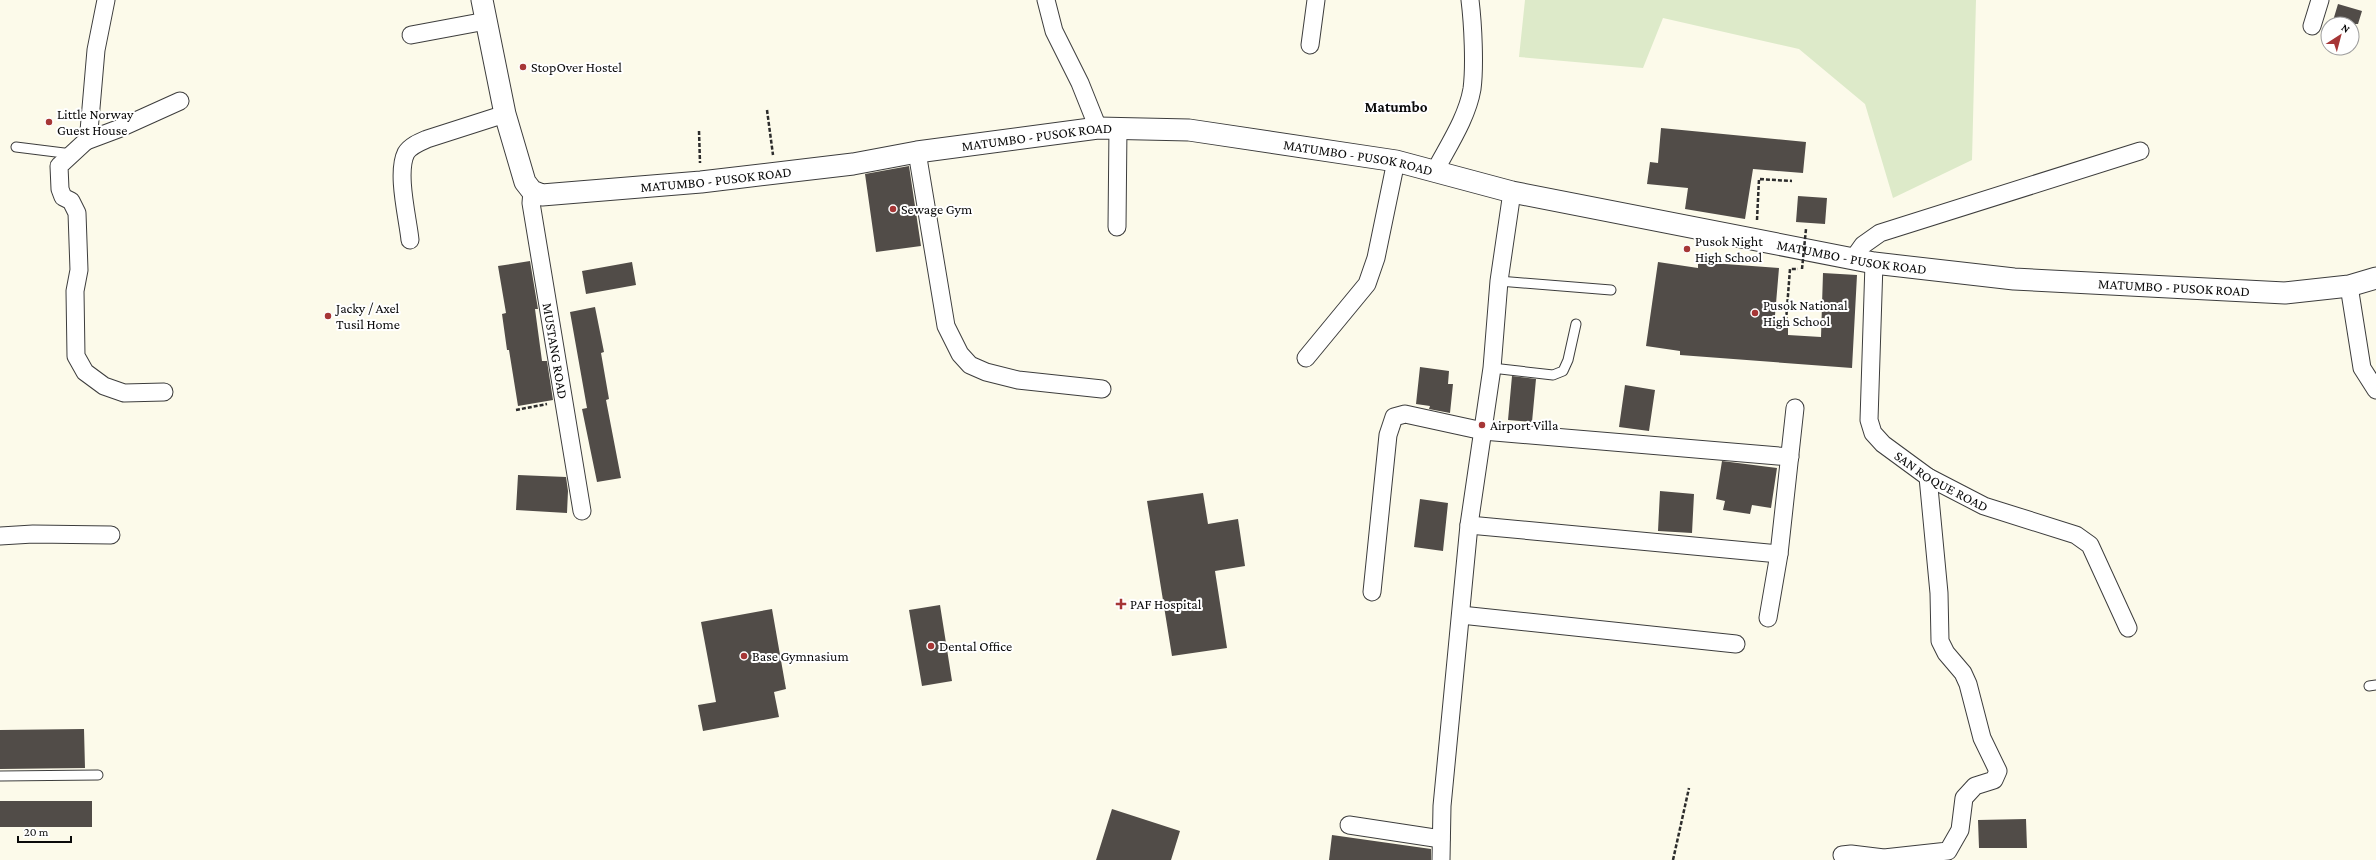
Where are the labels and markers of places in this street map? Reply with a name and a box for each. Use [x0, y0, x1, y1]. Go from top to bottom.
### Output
place label: StopOver Hostel [531, 59, 622, 75]
marker: StopOver Hostel [518, 62, 528, 72]
place label: Little Norway Guest House [57, 106, 134, 138]
marker: Little Norway Guest House [44, 117, 54, 127]
place label: Sewage Gym [901, 201, 972, 217]
marker: Sewage Gym [888, 204, 898, 214]
place label: Pusok Night High School [1695, 233, 1763, 265]
marker: Pusok Night High School [1682, 244, 1692, 254]
place label: Pusok National High School [1763, 297, 1848, 329]
place label: Jacky / Axel Tusil Home [334, 300, 400, 332]
marker: Pusok National High School [1750, 308, 1760, 318]
marker: Jacky / Axel Tusil Home [323, 311, 333, 321]
place label: Airport Villa [1490, 417, 1559, 433]
marker: Airport Villa [1477, 420, 1487, 430]
place label: PAF Hospital [1130, 596, 1202, 612]
marker: PAF Hospital [1115, 598, 1127, 610]
place label: Dental Office [939, 638, 1012, 654]
marker: Dental Office [926, 641, 936, 651]
place label: Base Gymnasium [752, 648, 849, 664]
marker: Base Gymnasium [739, 651, 749, 661]

